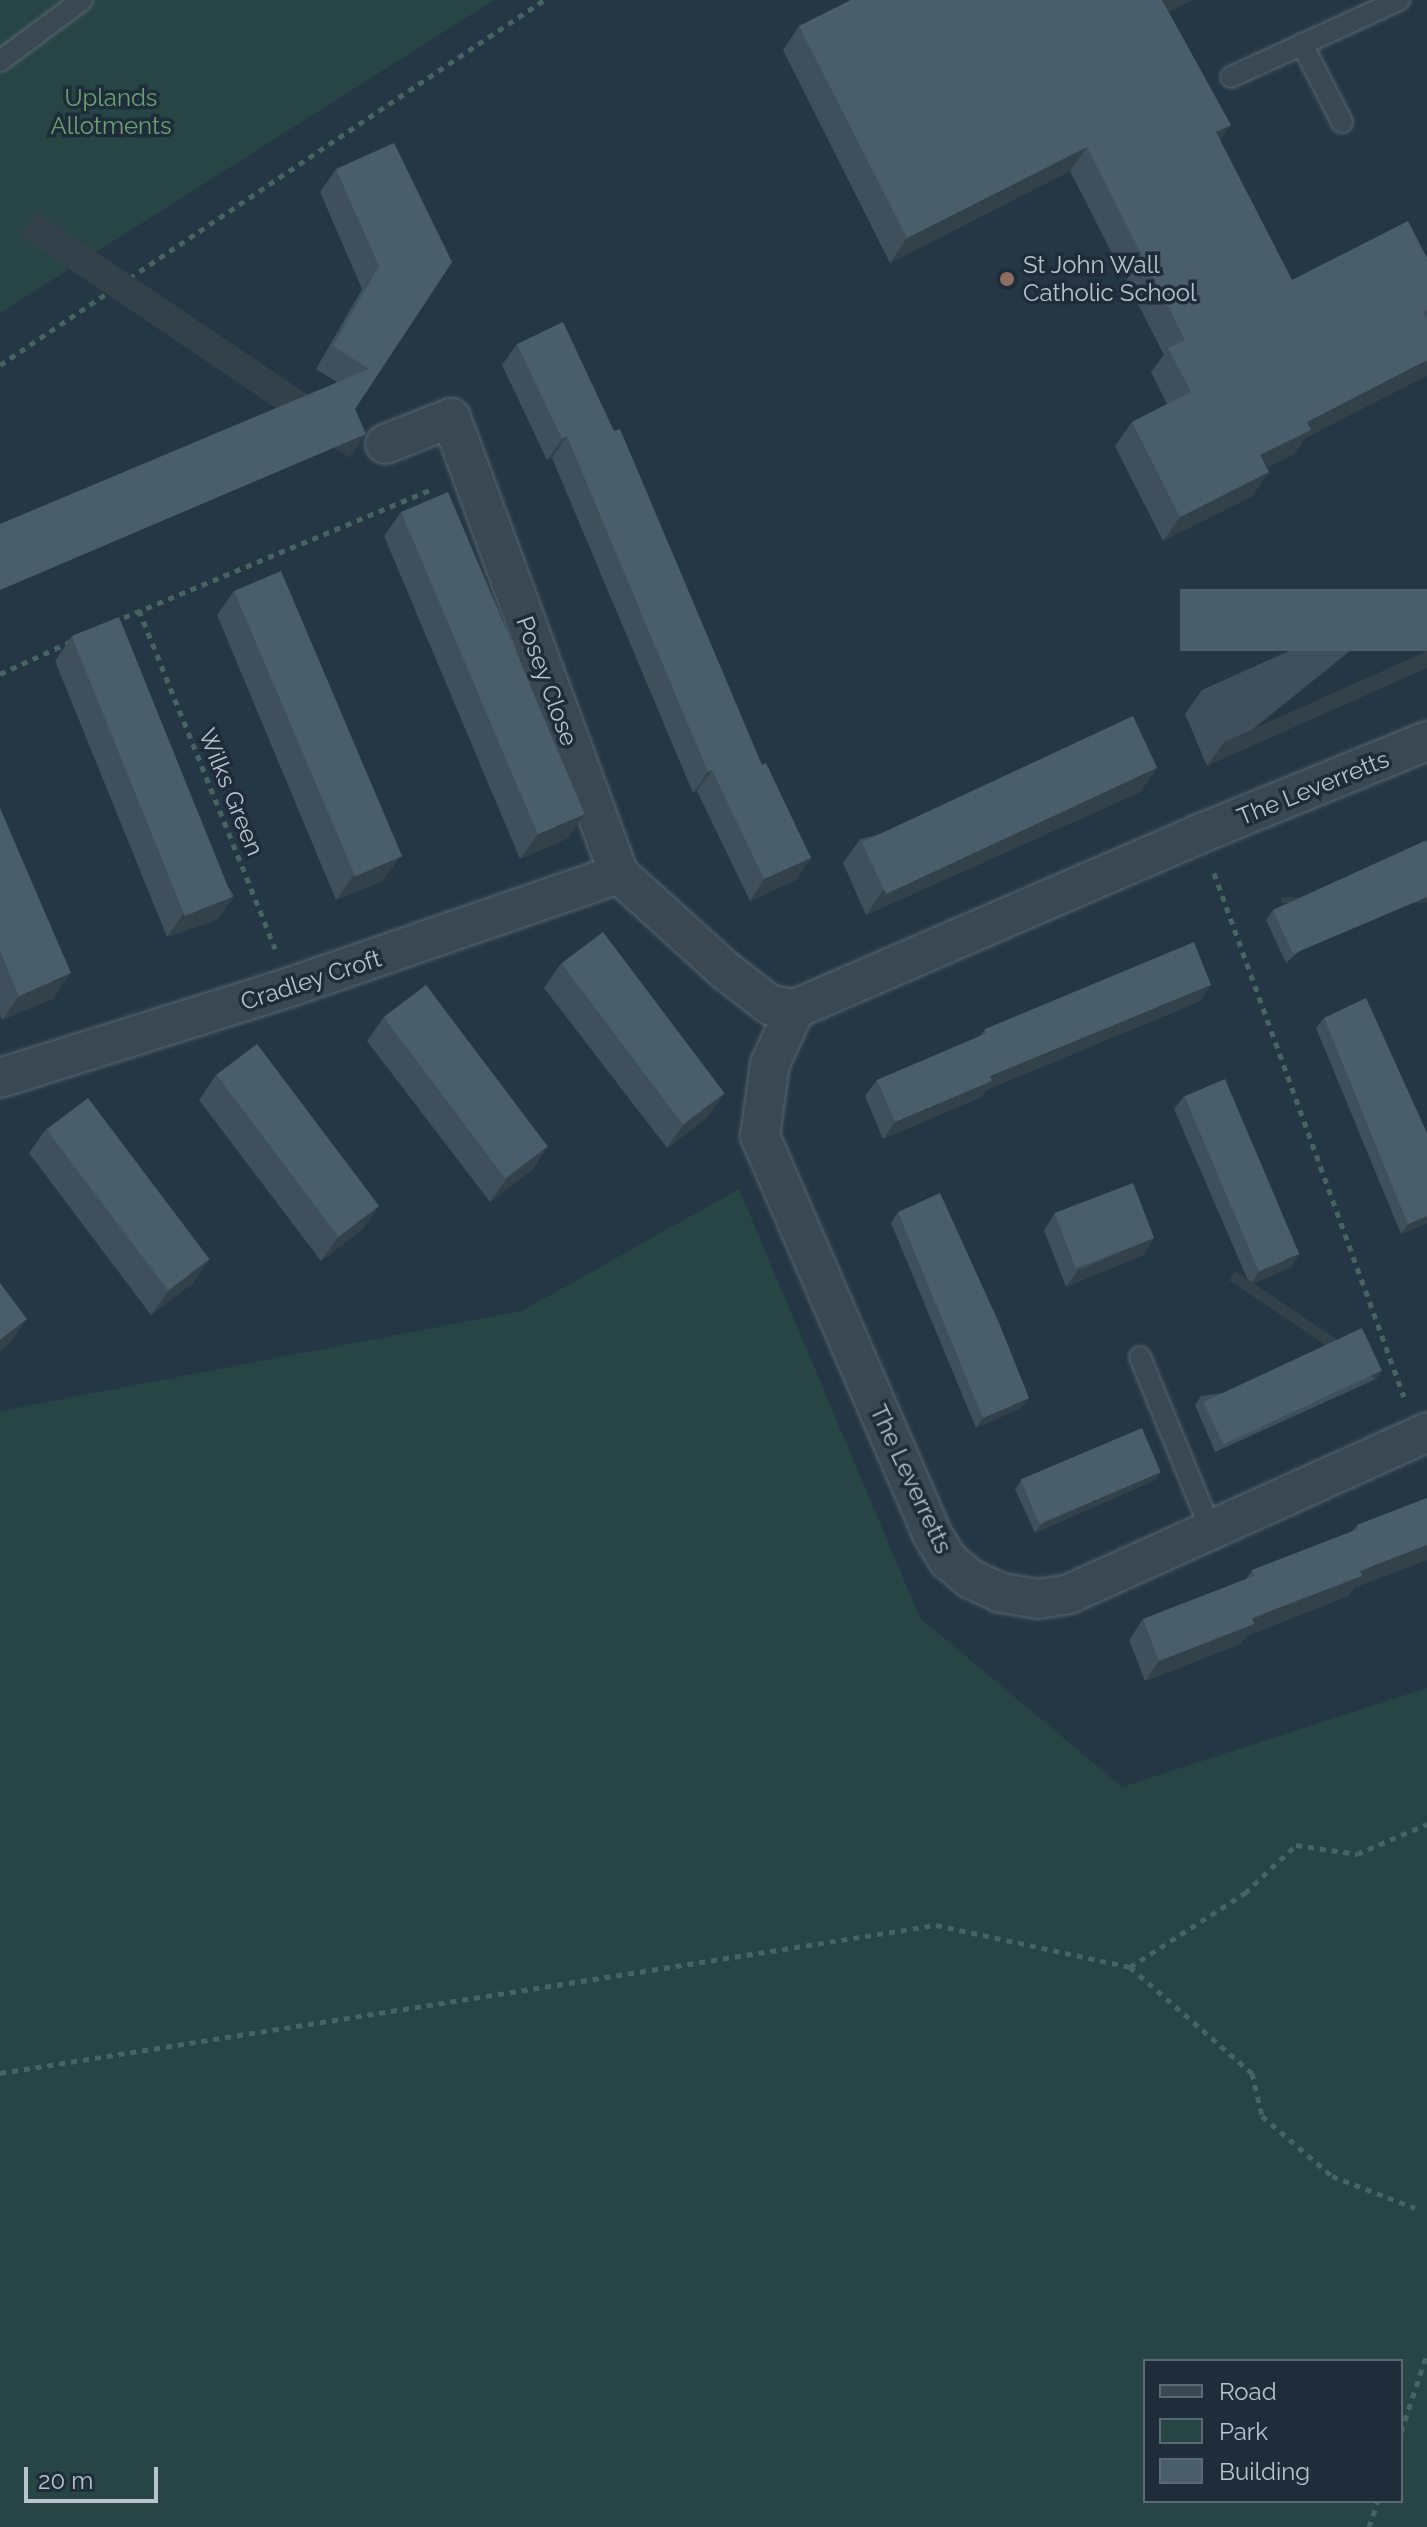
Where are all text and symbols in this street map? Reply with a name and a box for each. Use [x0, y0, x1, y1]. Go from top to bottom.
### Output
park label: Uplands Allotments [50, 84, 172, 140]
place label: St John Wall Catholic School [1023, 251, 1197, 307]
marker: St John Wall Catholic School [998, 270, 1016, 288]
street label: Posey Close [510, 612, 584, 750]
street label: Wilks Green [192, 724, 270, 860]
street label: The Leverretts [1233, 745, 1393, 831]
street label: Cradley Croft [237, 944, 385, 1016]
street label: The Leverretts [864, 1400, 958, 1558]
legend [1143, 2359, 1403, 2503]
text: Road [1219, 2377, 1277, 2406]
text: Park [1219, 2417, 1268, 2446]
scale bar [28, 2451, 162, 2501]
text: Building [1219, 2457, 1310, 2486]
text: 20 m [38, 2466, 93, 2495]

